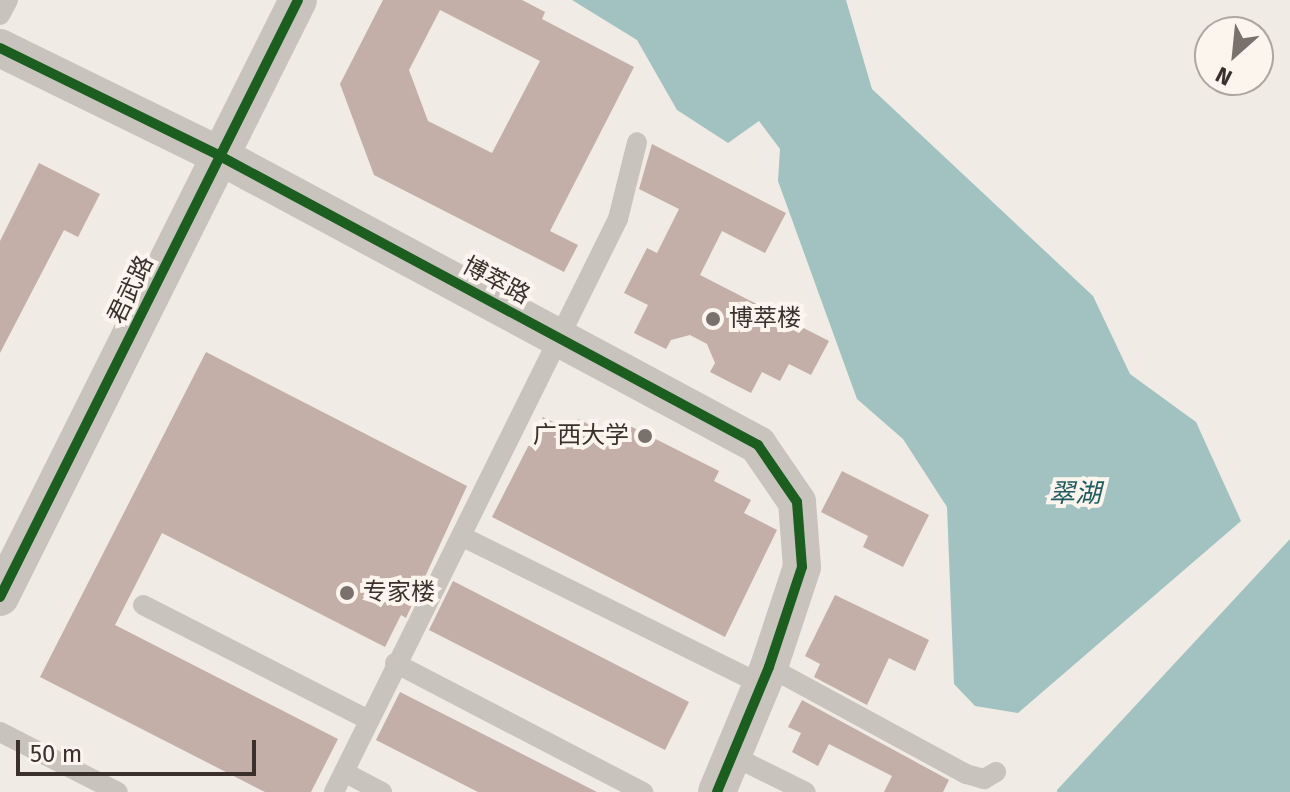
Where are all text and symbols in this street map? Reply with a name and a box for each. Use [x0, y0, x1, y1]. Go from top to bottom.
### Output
north arrow [1194, 16, 1274, 96]
text: N [1211, 61, 1236, 91]
street label: 君武路 [102, 251, 160, 329]
street label: 博萃路 [457, 251, 535, 311]
place label: 博萃楼 [729, 305, 801, 333]
marker: 博萃楼 [704, 310, 722, 328]
place label: 广西大学 [533, 422, 629, 450]
marker: 广西大学 [636, 427, 654, 445]
water label: 翠湖 [1049, 478, 1101, 510]
place label: 专家楼 [363, 579, 435, 607]
marker: 专家楼 [338, 584, 356, 602]
scale bar [20, 724, 260, 774]
text: 50 m [30, 740, 82, 768]

